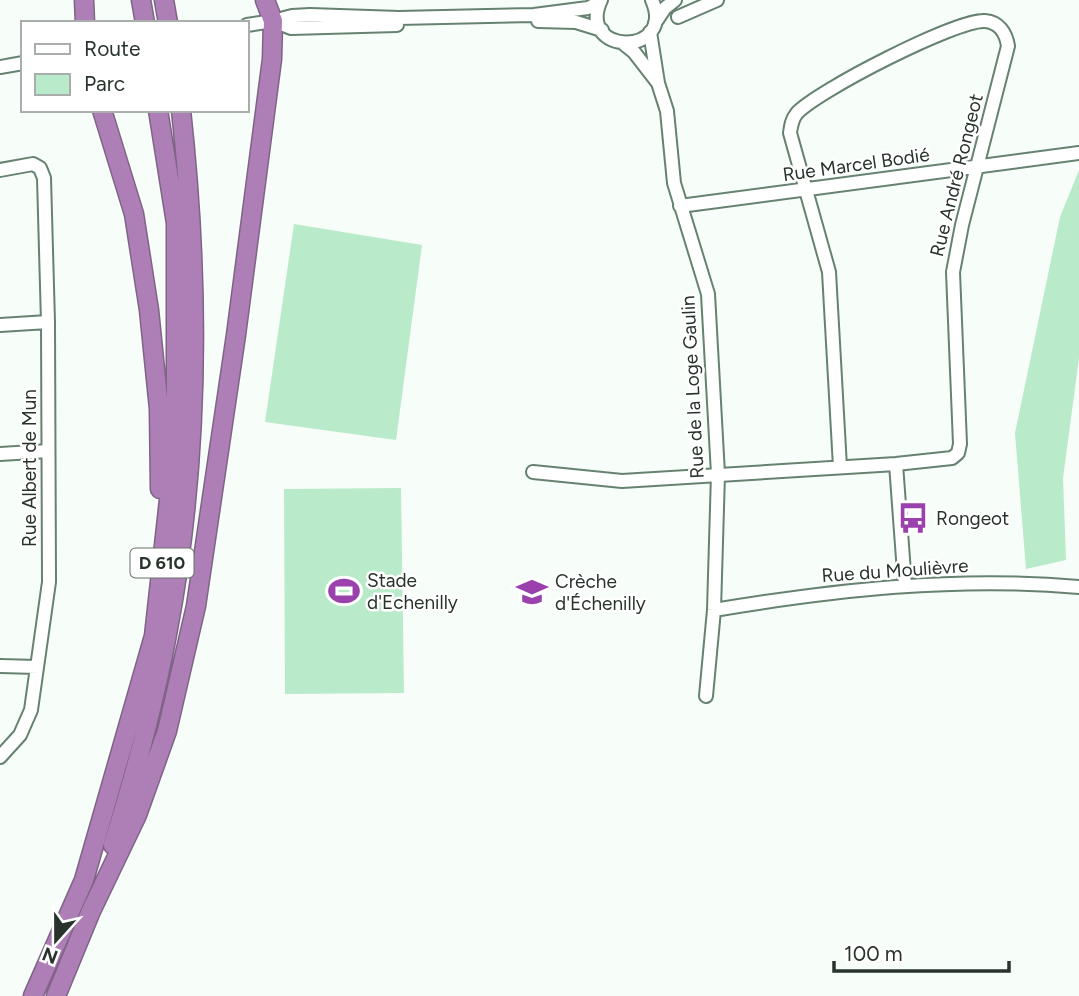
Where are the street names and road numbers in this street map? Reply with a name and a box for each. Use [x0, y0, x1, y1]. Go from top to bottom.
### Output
street label: Rue André Rongeot [925, 91, 988, 259]
street label: Rue Marcel Bodié [781, 143, 931, 186]
street label: Rue de la Loge Gaulin [676, 295, 709, 479]
street label: Rue Albert de Mun [18, 389, 41, 547]
road number: D 610 [130, 548, 194, 578]
street label: Rue du Moulièvre [821, 554, 969, 587]

